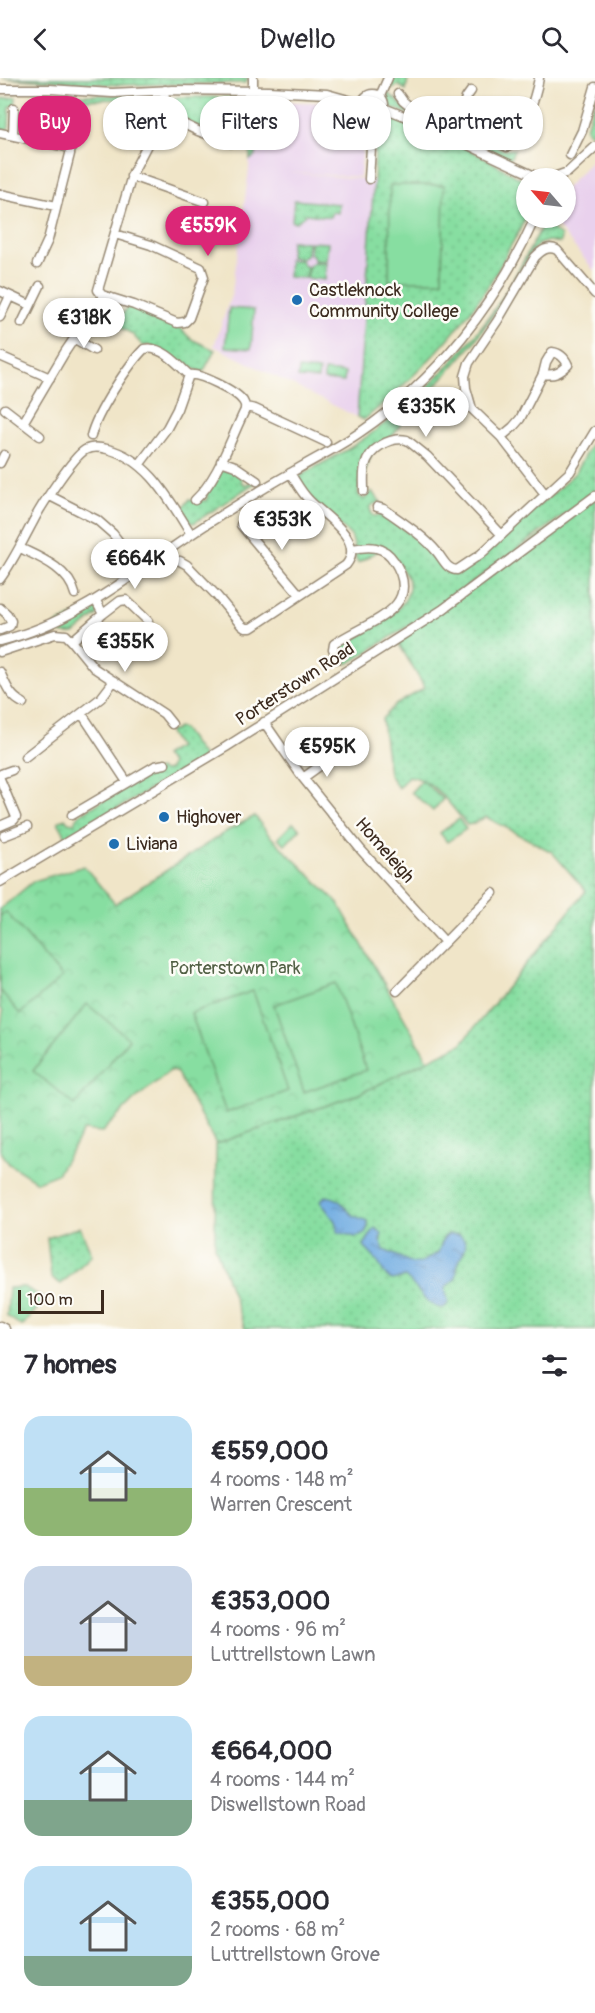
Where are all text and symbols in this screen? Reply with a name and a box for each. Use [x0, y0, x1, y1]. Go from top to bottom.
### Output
icon: back [24, 23, 57, 56]
text: Dwello [260, 23, 335, 56]
icon: search [538, 23, 571, 56]
chip: Buy [18, 96, 91, 150]
chip: Rent [103, 96, 188, 150]
chip: Filters [200, 96, 299, 150]
chip: New [311, 96, 391, 150]
chip: Apartment [403, 96, 543, 150]
north arrow [516, 168, 576, 228]
map controls [516, 168, 576, 228]
pin: €559K [166, 206, 250, 257]
text: €559K [179, 213, 237, 238]
place label: Castleknock Community College [309, 279, 459, 323]
marker: Castleknock Community College [290, 293, 304, 307]
pin: €318K [42, 298, 126, 349]
text: €318K [57, 305, 111, 330]
pin: €335K [384, 387, 468, 438]
text: €335K [397, 394, 455, 419]
pin: €353K [240, 500, 324, 551]
text: €353K [253, 507, 311, 532]
pin: €664K [93, 539, 177, 590]
text: €664K [105, 546, 165, 571]
pin: €355K [83, 622, 167, 673]
text: €355K [96, 629, 154, 654]
street label: Porterstown Road [232, 637, 359, 731]
pin: €595K [285, 727, 369, 778]
text: €595K [298, 734, 356, 759]
place label: Highover [176, 806, 242, 829]
marker: Highover [157, 810, 171, 824]
street label: Homeleigh [350, 813, 419, 888]
place label: Liviana [126, 833, 178, 856]
marker: Liviana [107, 837, 121, 851]
park label: Porterstown Park [169, 957, 301, 980]
scale bar [18, 1287, 104, 1314]
text: 100 m [27, 1290, 73, 1310]
text: 7 homes [24, 1349, 116, 1381]
icon: filters [538, 1349, 571, 1382]
text: €559,000 [210, 1435, 329, 1467]
icon: home [72, 1440, 144, 1512]
text: 4 rooms · 148 m² [210, 1467, 354, 1492]
text: Warren Crescent [210, 1492, 352, 1517]
text: €353,000 [210, 1585, 330, 1617]
icon: home [72, 1590, 144, 1662]
text: 4 rooms · 96 m² [210, 1617, 346, 1642]
text: Luttrellstown Lawn [210, 1642, 376, 1667]
text: €664,000 [210, 1735, 332, 1767]
icon: home [72, 1740, 144, 1812]
text: 4 rooms · 144 m² [210, 1767, 355, 1792]
text: Diswellstown Road [210, 1792, 366, 1817]
text: €355,000 [210, 1885, 330, 1917]
icon: home [72, 1890, 144, 1962]
text: 2 rooms · 68 m² [210, 1917, 345, 1942]
text: Luttrellstown Grove [210, 1942, 380, 1967]

